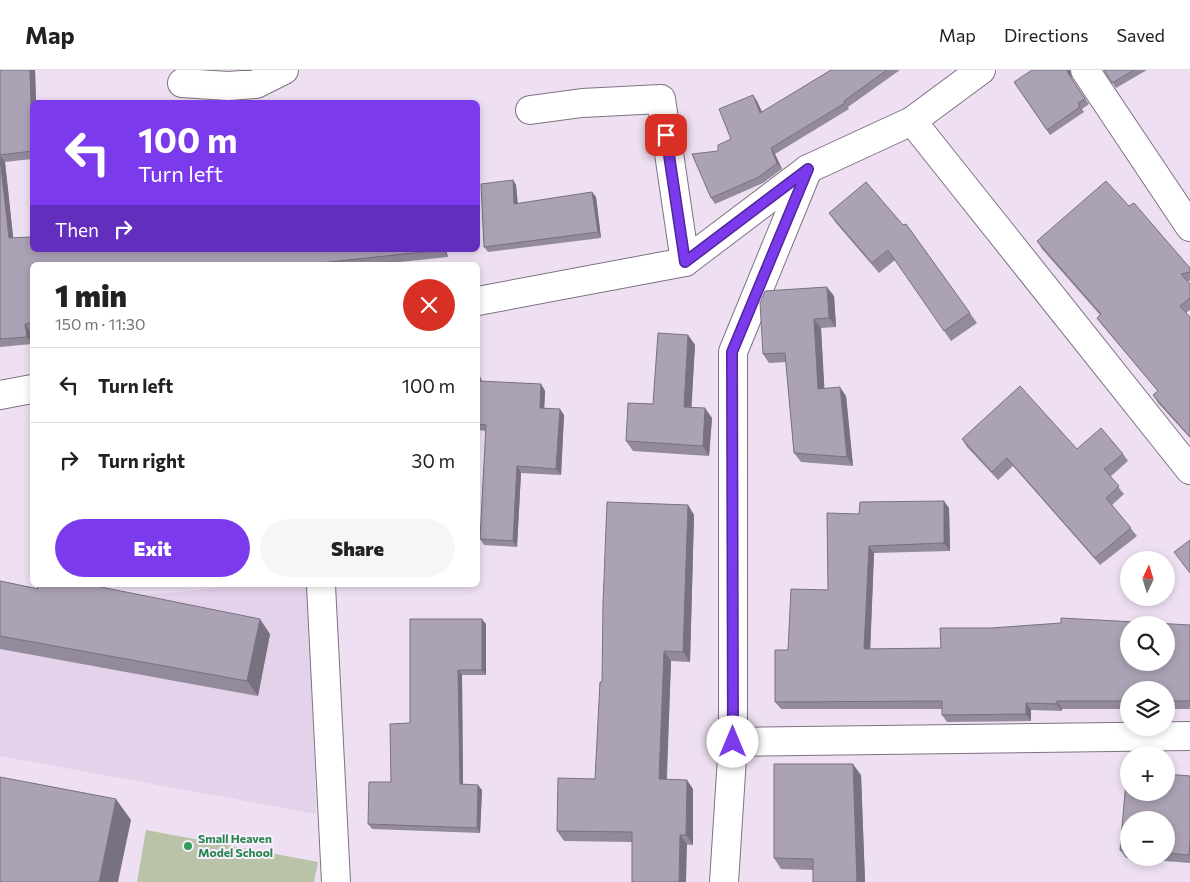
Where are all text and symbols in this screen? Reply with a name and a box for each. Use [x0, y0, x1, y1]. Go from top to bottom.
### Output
text: Map [25, 20, 75, 49]
text: Map [939, 24, 976, 46]
text: Directions [1004, 24, 1088, 46]
text: Saved [1116, 24, 1165, 46]
pin [645, 114, 687, 156]
text: 100 m [138, 117, 238, 160]
icon: left [55, 120, 120, 185]
icon: arrive [652, 121, 680, 149]
text: Turn left [138, 160, 223, 187]
icon: right [109, 215, 137, 243]
text: Then [55, 218, 99, 241]
text: 1 min [55, 276, 127, 313]
button: close [403, 279, 455, 331]
text: 150 m · 11:30 [55, 314, 145, 333]
icon: left [55, 371, 83, 399]
text: Turn left [98, 374, 173, 397]
text: 100 m [402, 374, 455, 397]
icon: right [55, 446, 83, 474]
text: Turn right [98, 449, 185, 472]
text: 30 m [412, 449, 455, 472]
button: Exit [55, 519, 250, 577]
button: Share [260, 519, 455, 577]
north arrow [1120, 551, 1175, 606]
map controls [1120, 551, 1175, 866]
button: search [1120, 616, 1175, 671]
button: layers [1120, 681, 1175, 736]
position arrow [706, 715, 758, 767]
button: + [1120, 746, 1175, 801]
button: − [1120, 811, 1175, 866]
place label: Small Heaven Model School [198, 831, 273, 859]
marker: Small Heaven Model School [182, 840, 194, 852]

